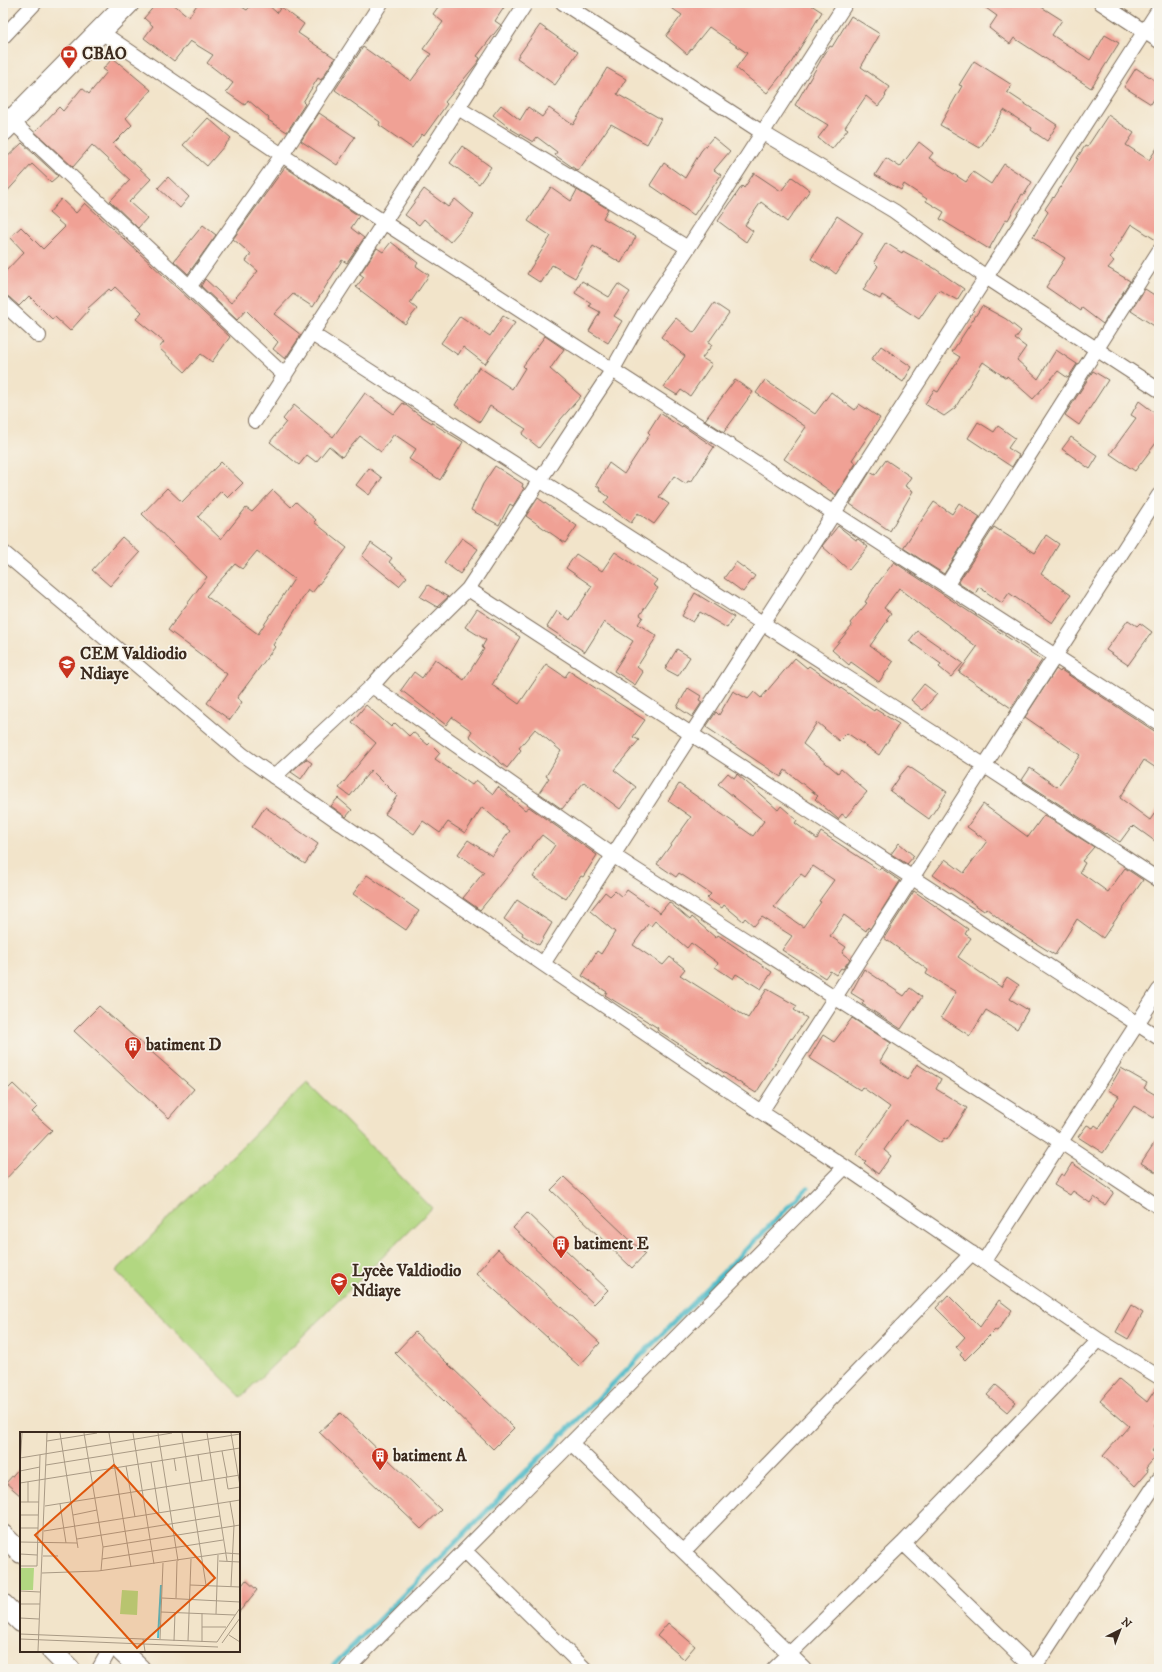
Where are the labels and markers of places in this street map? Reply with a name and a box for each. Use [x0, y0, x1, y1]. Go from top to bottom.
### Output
place label: CBAO [82, 43, 127, 65]
bank icon: CBAO [59, 44, 79, 69]
place label: CEM Valdiodio Ndiaye [80, 643, 187, 685]
school or university icon: CEM Valdiodio Ndiaye [57, 654, 77, 679]
place label: batiment D [145, 1034, 222, 1056]
building icon: batiment D [123, 1035, 143, 1060]
place label: batiment E [573, 1233, 649, 1255]
building icon: batiment E [551, 1234, 571, 1259]
place label: Lycèe Valdiodio Ndiaye [352, 1260, 461, 1302]
school or university icon: Lycèe Valdiodio Ndiaye [329, 1271, 349, 1296]
place label: batiment A [392, 1445, 468, 1467]
building icon: batiment A [370, 1446, 390, 1471]

